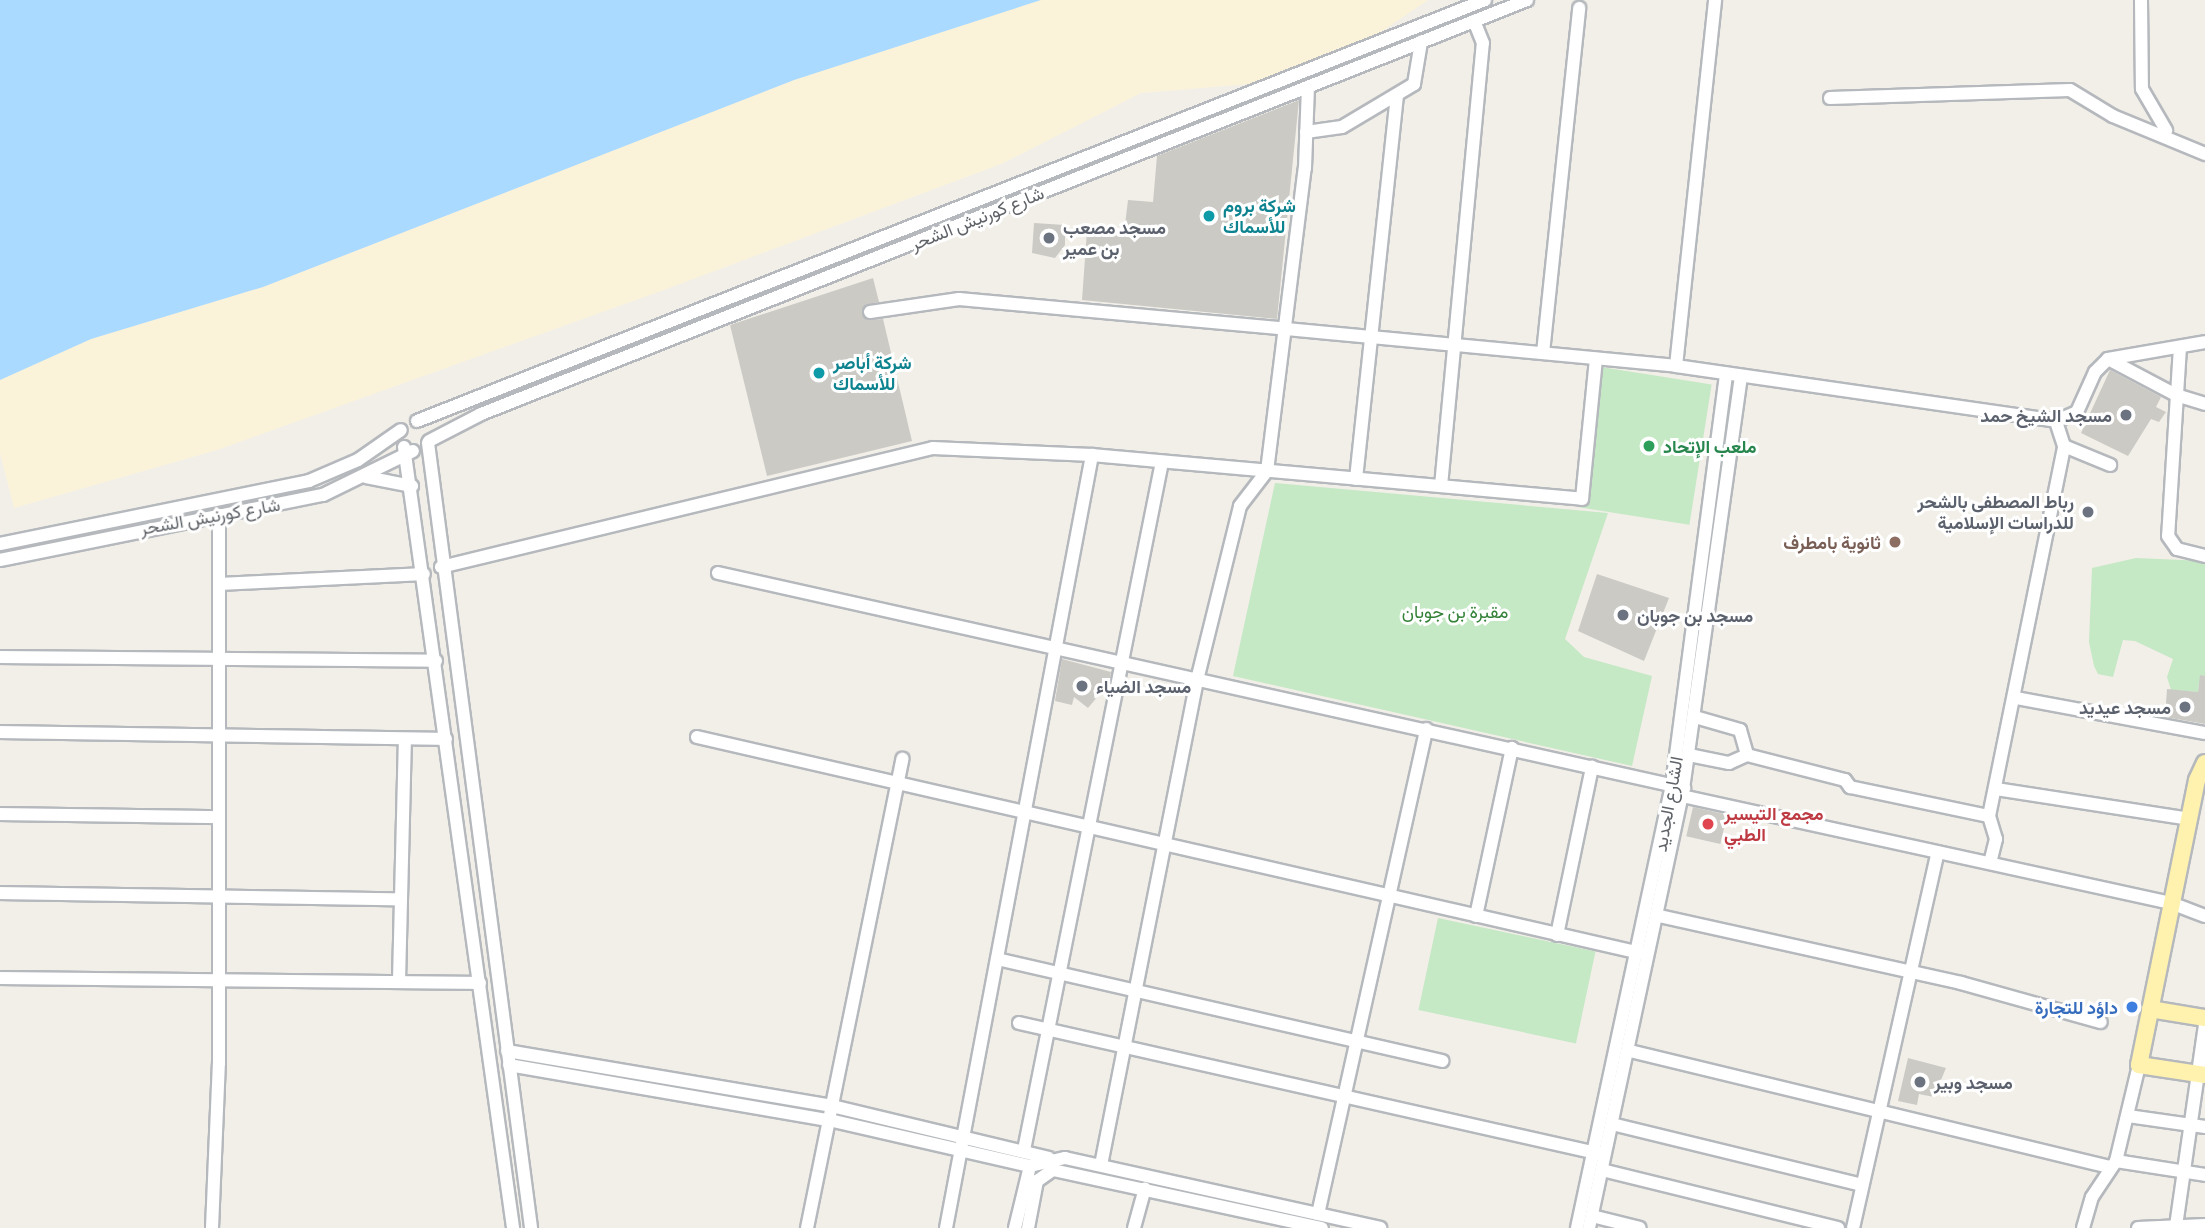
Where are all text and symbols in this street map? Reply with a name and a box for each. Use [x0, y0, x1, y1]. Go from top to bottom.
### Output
street label: شارع كورنيش الشحر [907, 181, 1047, 255]
place label: شركة بروم للأسماك [1223, 195, 1296, 238]
marker: شركة بروم للأسماك [1201, 208, 1217, 224]
place label: مسجد مصعب بن عمير [1063, 217, 1166, 260]
marker: مسجد مصعب بن عمير [1041, 230, 1057, 246]
place label: شركة أباصر للأسماك [833, 352, 912, 394]
marker: شركة أباصر للأسماك [811, 365, 827, 381]
place label: مسجد الشيخ حمد [1980, 404, 2112, 426]
marker: مسجد الشيخ حمد [2118, 407, 2134, 423]
place label: ملعب الإتحاد [1663, 435, 1756, 457]
marker: ملعب الإتحاد [1641, 438, 1657, 454]
place label: رباط المصطفى بالشحر للدراسات الإسلامية [1917, 491, 2074, 534]
street label: شارع كورنيش الشحر [138, 493, 282, 539]
marker: رباط المصطفى بالشحر للدراسات الإسلامية [2080, 504, 2096, 520]
place label: ثانوية بامطرف [1783, 531, 1881, 553]
marker: ثانوية بامطرف [1887, 534, 1903, 550]
park label: مقبرة بن جوبان [1402, 600, 1508, 622]
place label: مسجد بن جوبان [1637, 604, 1753, 626]
marker: مسجد بن جوبان [1615, 607, 1631, 623]
place label: مسجد الضياء [1096, 675, 1191, 697]
marker: مسجد الضياء [1074, 678, 1090, 694]
place label: مسجد عيديد [2079, 696, 2171, 718]
marker: مسجد عيديد [2177, 699, 2193, 715]
street label: الشارع الجديد [1649, 755, 1687, 853]
place label: مجمع التيسير الطبي [1724, 803, 1823, 846]
marker: مجمع التيسير الطبي [1698, 814, 1718, 834]
place label: داؤد للتجارة [2035, 996, 2118, 1018]
marker: داؤد للتجارة [2124, 999, 2140, 1015]
place label: مسجد وبير [1934, 1071, 2013, 1093]
marker: مسجد وبير [1912, 1074, 1928, 1090]

